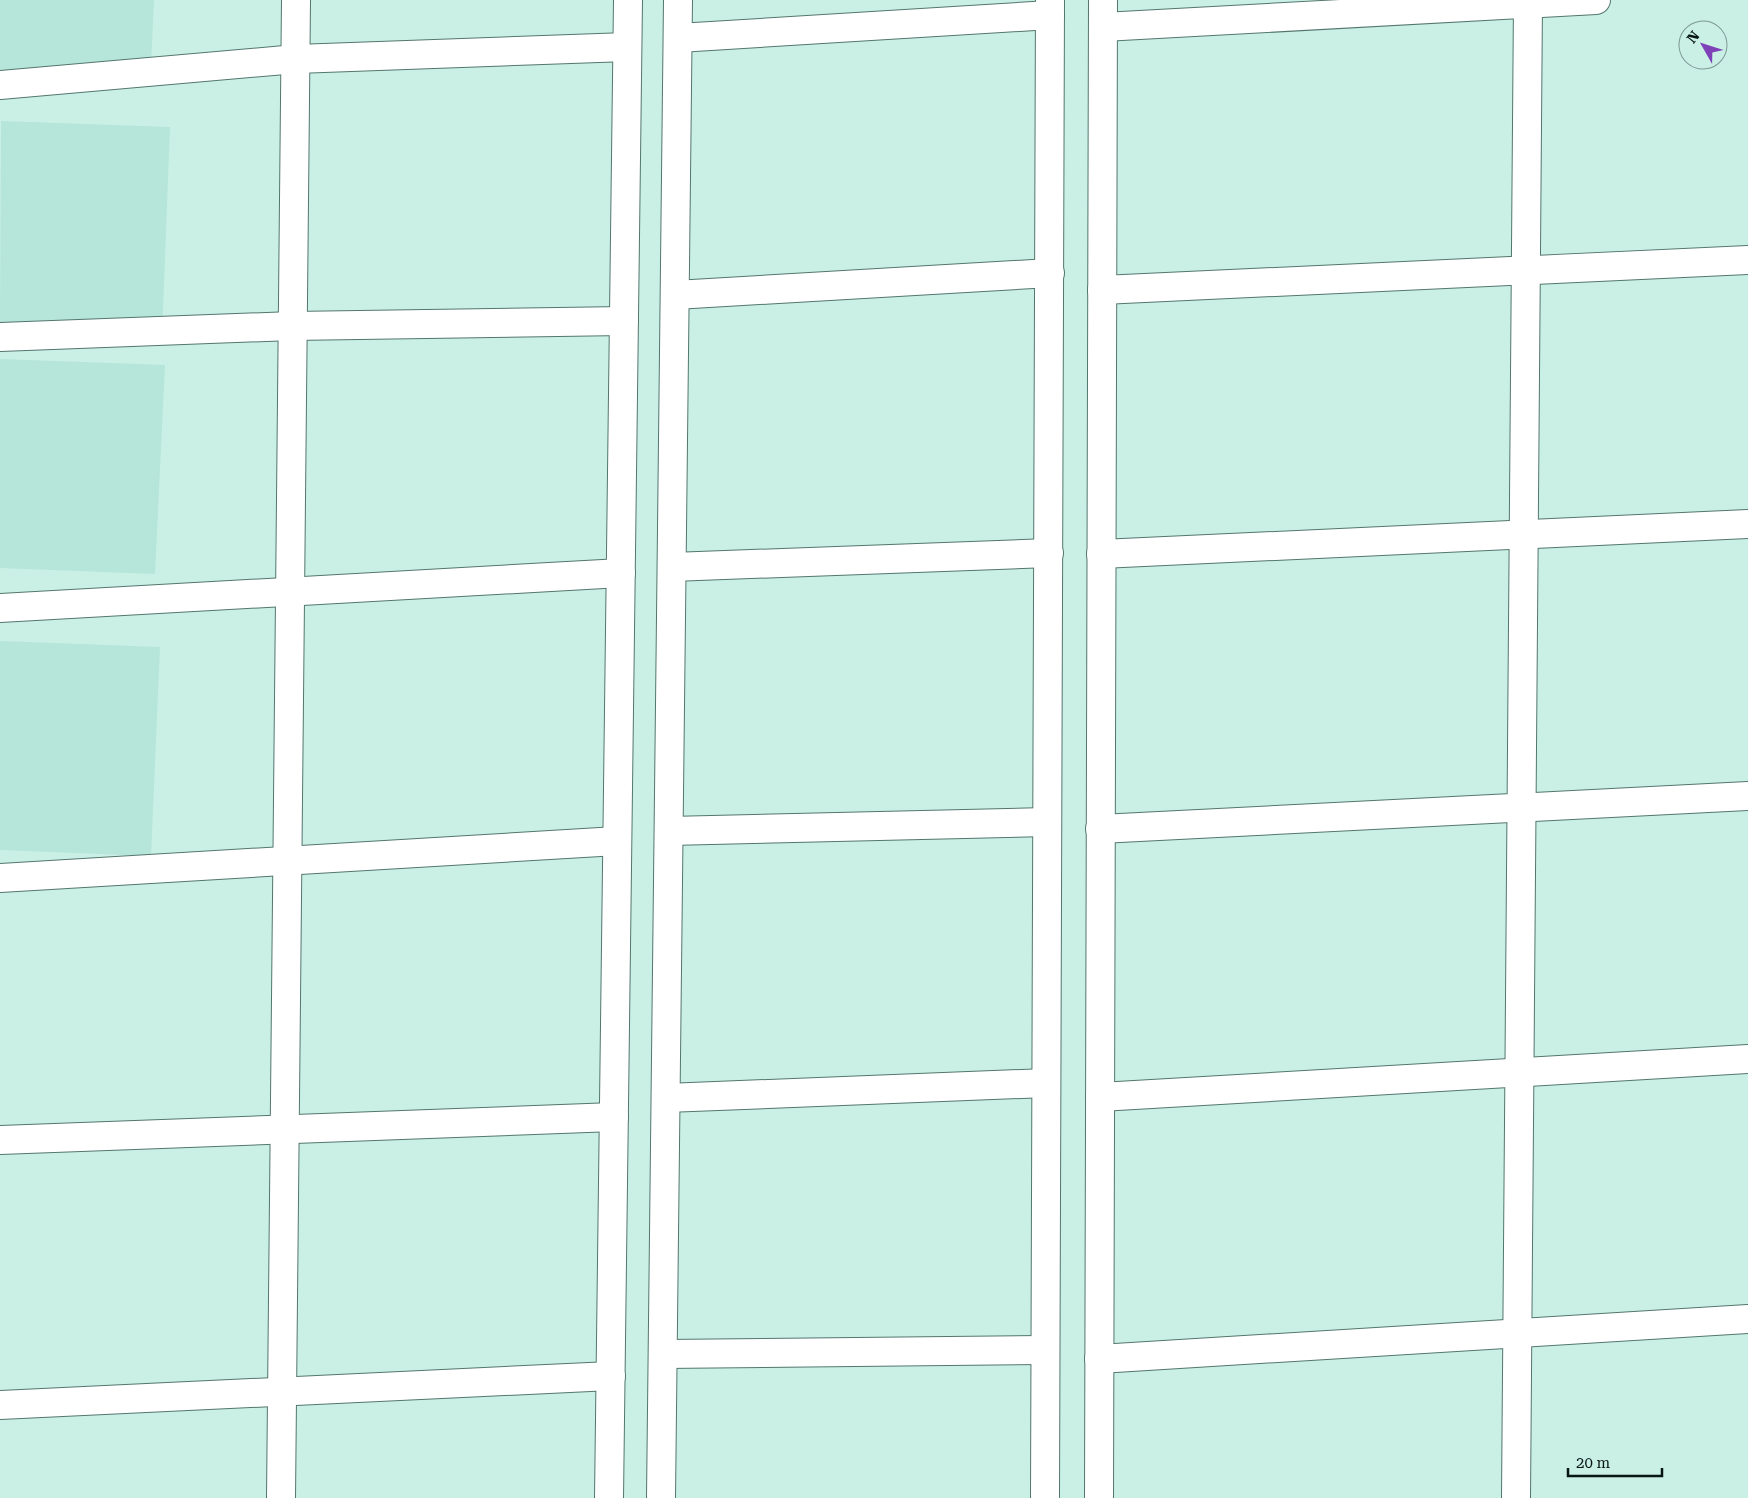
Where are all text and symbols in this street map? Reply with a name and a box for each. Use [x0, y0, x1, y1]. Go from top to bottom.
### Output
north arrow [1678, 20, 1728, 70]
text: N [1683, 27, 1703, 46]
scale bar [1568, 1446, 1662, 1478]
text: 20 m [1576, 1454, 1611, 1472]

